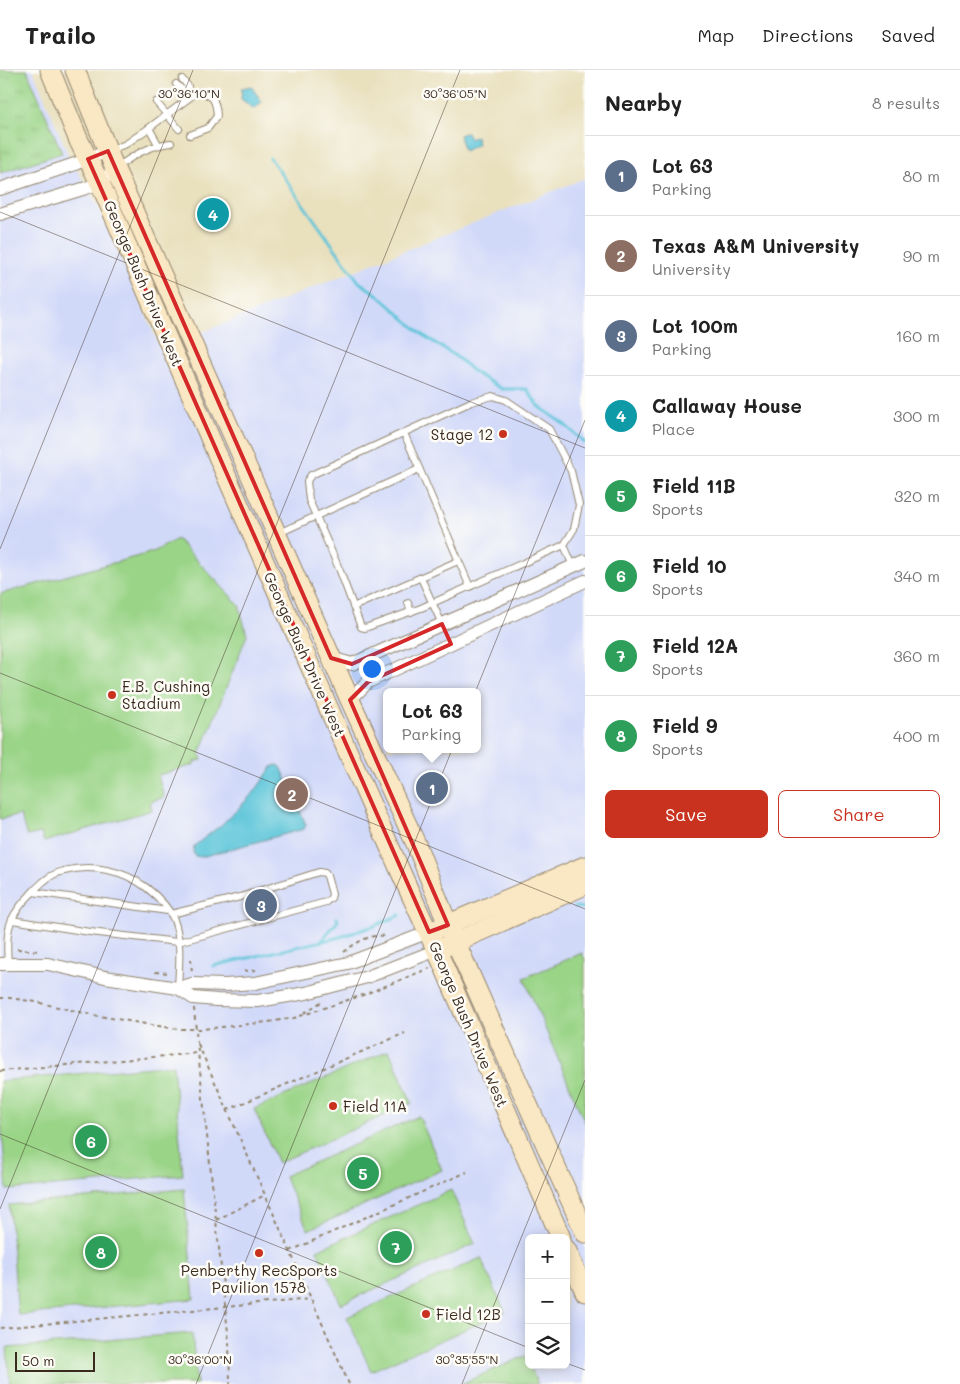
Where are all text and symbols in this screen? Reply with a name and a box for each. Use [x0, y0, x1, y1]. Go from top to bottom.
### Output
text: Trailo [25, 19, 96, 50]
text: Map [697, 23, 734, 47]
text: Directions [762, 23, 854, 47]
text: Saved [882, 23, 935, 47]
text: 30°36'10"N [158, 85, 220, 101]
text: 30°36'05"N [423, 85, 487, 101]
text: Nearby [605, 89, 682, 116]
text: 8 results [872, 92, 940, 113]
text: Lot 63 [652, 153, 713, 178]
text: 1 [617, 165, 625, 186]
text: 80 m [903, 165, 940, 186]
text: Parking [652, 178, 711, 199]
pin: 4 [197, 195, 229, 233]
street label: George Bush Drive West [100, 197, 188, 369]
text: Texas A&M University [652, 233, 859, 258]
text: 2 [617, 245, 625, 266]
text: 90 m [903, 245, 940, 266]
text: University [652, 258, 731, 279]
text: Lot 100m [652, 313, 738, 338]
text: 3 [616, 325, 626, 346]
text: 160 m [895, 325, 940, 346]
text: Parking [652, 338, 711, 359]
text: Callaway House [652, 393, 802, 418]
text: 4 [616, 405, 626, 426]
text: 300 m [893, 405, 940, 426]
text: Place [652, 418, 695, 439]
place label: Stage 12 [431, 424, 493, 444]
marker: Stage 12 [497, 428, 509, 440]
text: Field 11B [652, 473, 736, 498]
text: 5 [616, 485, 626, 506]
text: 320 m [894, 485, 940, 506]
text: Sports [652, 498, 703, 519]
text: Field 10 [652, 553, 727, 578]
text: 6 [616, 565, 626, 586]
text: 340 m [893, 565, 940, 586]
street label: George Bush Drive West [260, 568, 350, 740]
text: Sports [652, 578, 703, 599]
text: Field 12A [652, 633, 738, 658]
text: 7 [617, 645, 625, 666]
text: 360 m [893, 645, 940, 666]
your location [359, 656, 385, 682]
text: Sports [652, 658, 703, 679]
place label: E.B. Cushing Stadium [122, 676, 210, 713]
popup [383, 688, 481, 753]
marker: E.B. Cushing Stadium [106, 689, 118, 701]
text: Lot 63 [402, 698, 462, 723]
text: Field 9 [652, 713, 717, 738]
text: Parking [402, 723, 461, 744]
text: 8 [616, 725, 626, 746]
text: 400 m [893, 725, 940, 746]
text: Sports [652, 738, 703, 759]
pin: 1 [416, 769, 448, 807]
pin: 2 [276, 775, 308, 813]
button: Save [605, 790, 768, 838]
button: Share [778, 790, 940, 838]
pin: 3 [245, 886, 277, 924]
street label: George Bush Drive West [425, 938, 513, 1110]
place label: Field 11A [343, 1096, 407, 1116]
marker: Field 11A [327, 1100, 339, 1112]
pin: 6 [75, 1122, 107, 1160]
pin: 5 [347, 1154, 379, 1192]
pin: 7 [380, 1228, 412, 1266]
pin: 8 [85, 1233, 117, 1271]
map controls [525, 1234, 570, 1369]
button: + [525, 1234, 570, 1279]
marker: Penberthy RecSports Pavilion 1578 [253, 1247, 265, 1259]
place label: Penberthy RecSports Pavilion 1578 [181, 1260, 337, 1297]
button: − [525, 1279, 570, 1324]
place label: Field 12B [436, 1304, 501, 1324]
marker: Field 12B [420, 1308, 432, 1320]
button: layers [525, 1324, 570, 1369]
scale bar [15, 1349, 95, 1372]
text: 50 m [22, 1351, 54, 1370]
text: 30°36'00"N [168, 1351, 232, 1367]
text: 30°35'55"N [436, 1351, 498, 1367]

